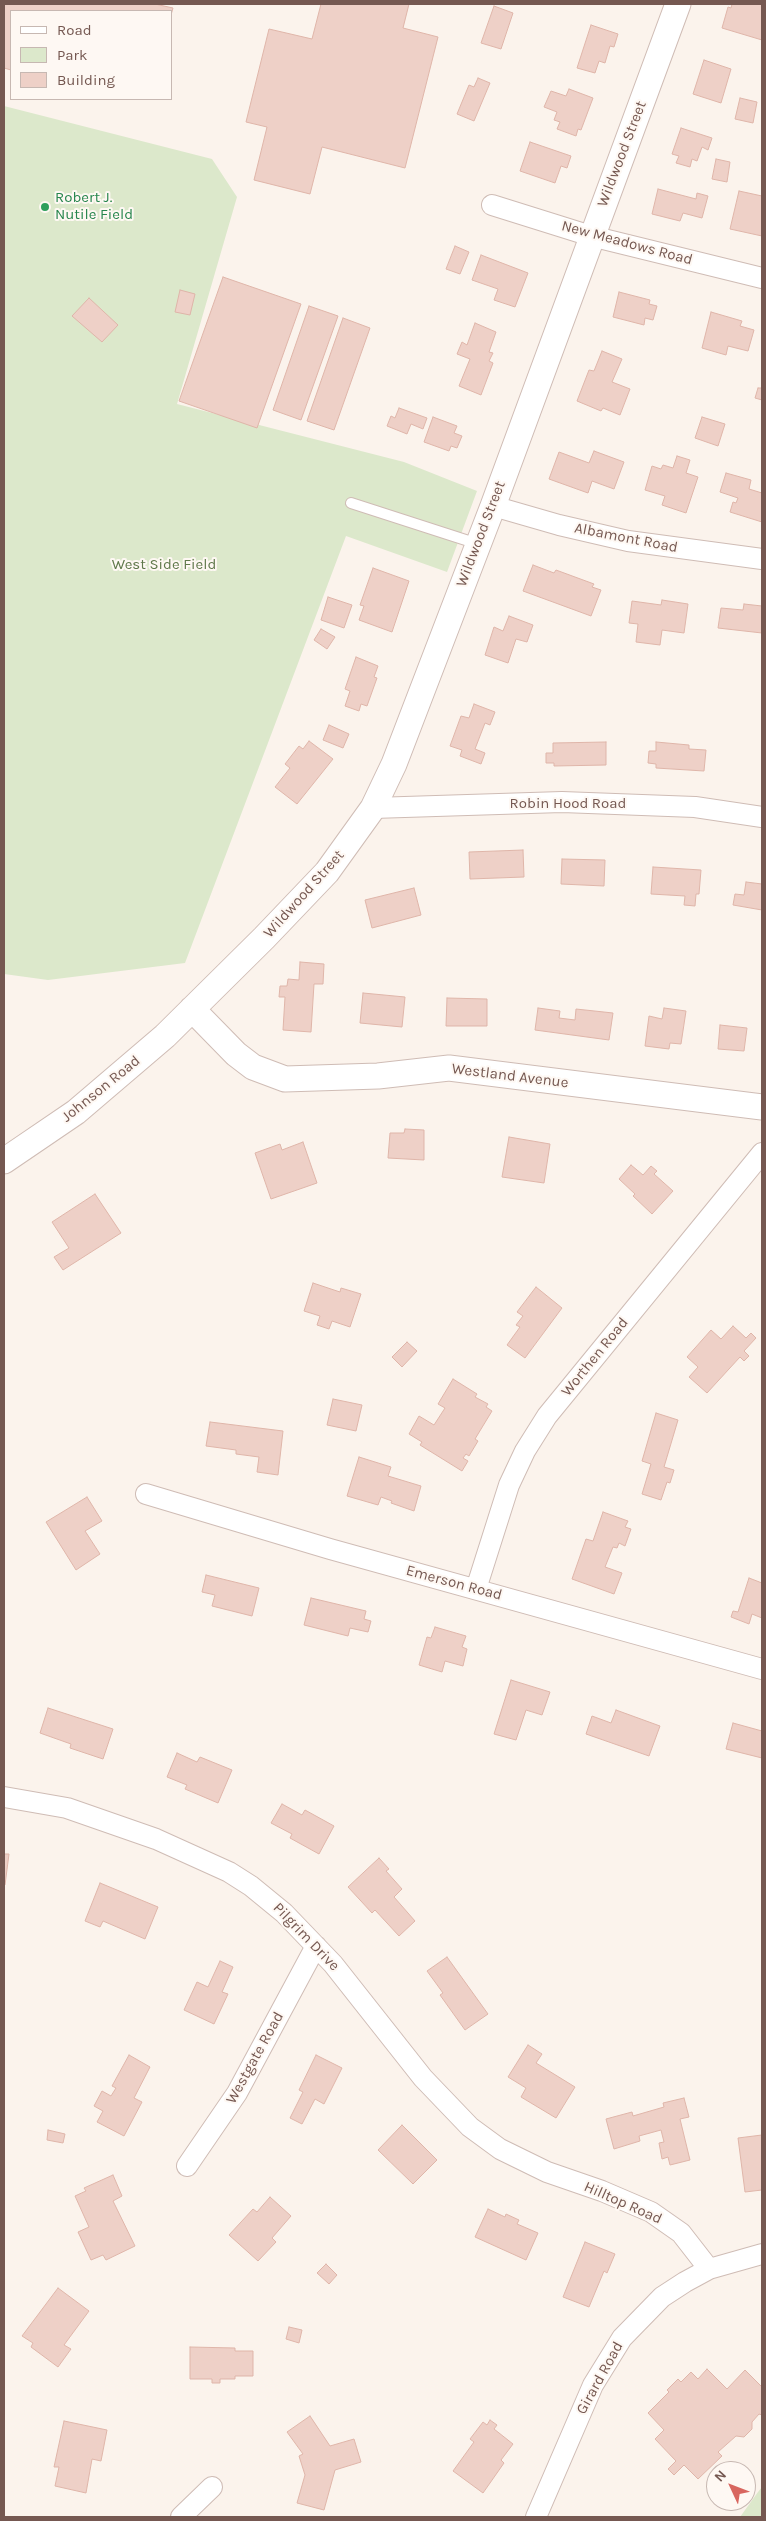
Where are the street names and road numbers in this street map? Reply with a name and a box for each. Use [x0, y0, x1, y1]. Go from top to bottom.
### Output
street label: Wildwood Street [594, 99, 650, 209]
street label: New Meadows Road [559, 217, 695, 269]
street label: Wildwood Street [453, 479, 509, 589]
street label: Albamont Road [573, 519, 679, 557]
street label: Robin Hood Road [510, 795, 626, 813]
street label: Wildwood Street [260, 846, 348, 942]
street label: Johnson Road [58, 1052, 144, 1126]
street label: Westland Avenue [451, 1060, 569, 1092]
street label: Worthen Road [558, 1314, 632, 1400]
street label: Emerson Road [404, 1562, 504, 1604]
street label: Pilgrim Drive [269, 1899, 343, 1975]
street label: Westgate Road [222, 2009, 288, 2107]
street label: Hilltop Road [581, 2178, 665, 2228]
street label: Girard Road [573, 2339, 627, 2417]

